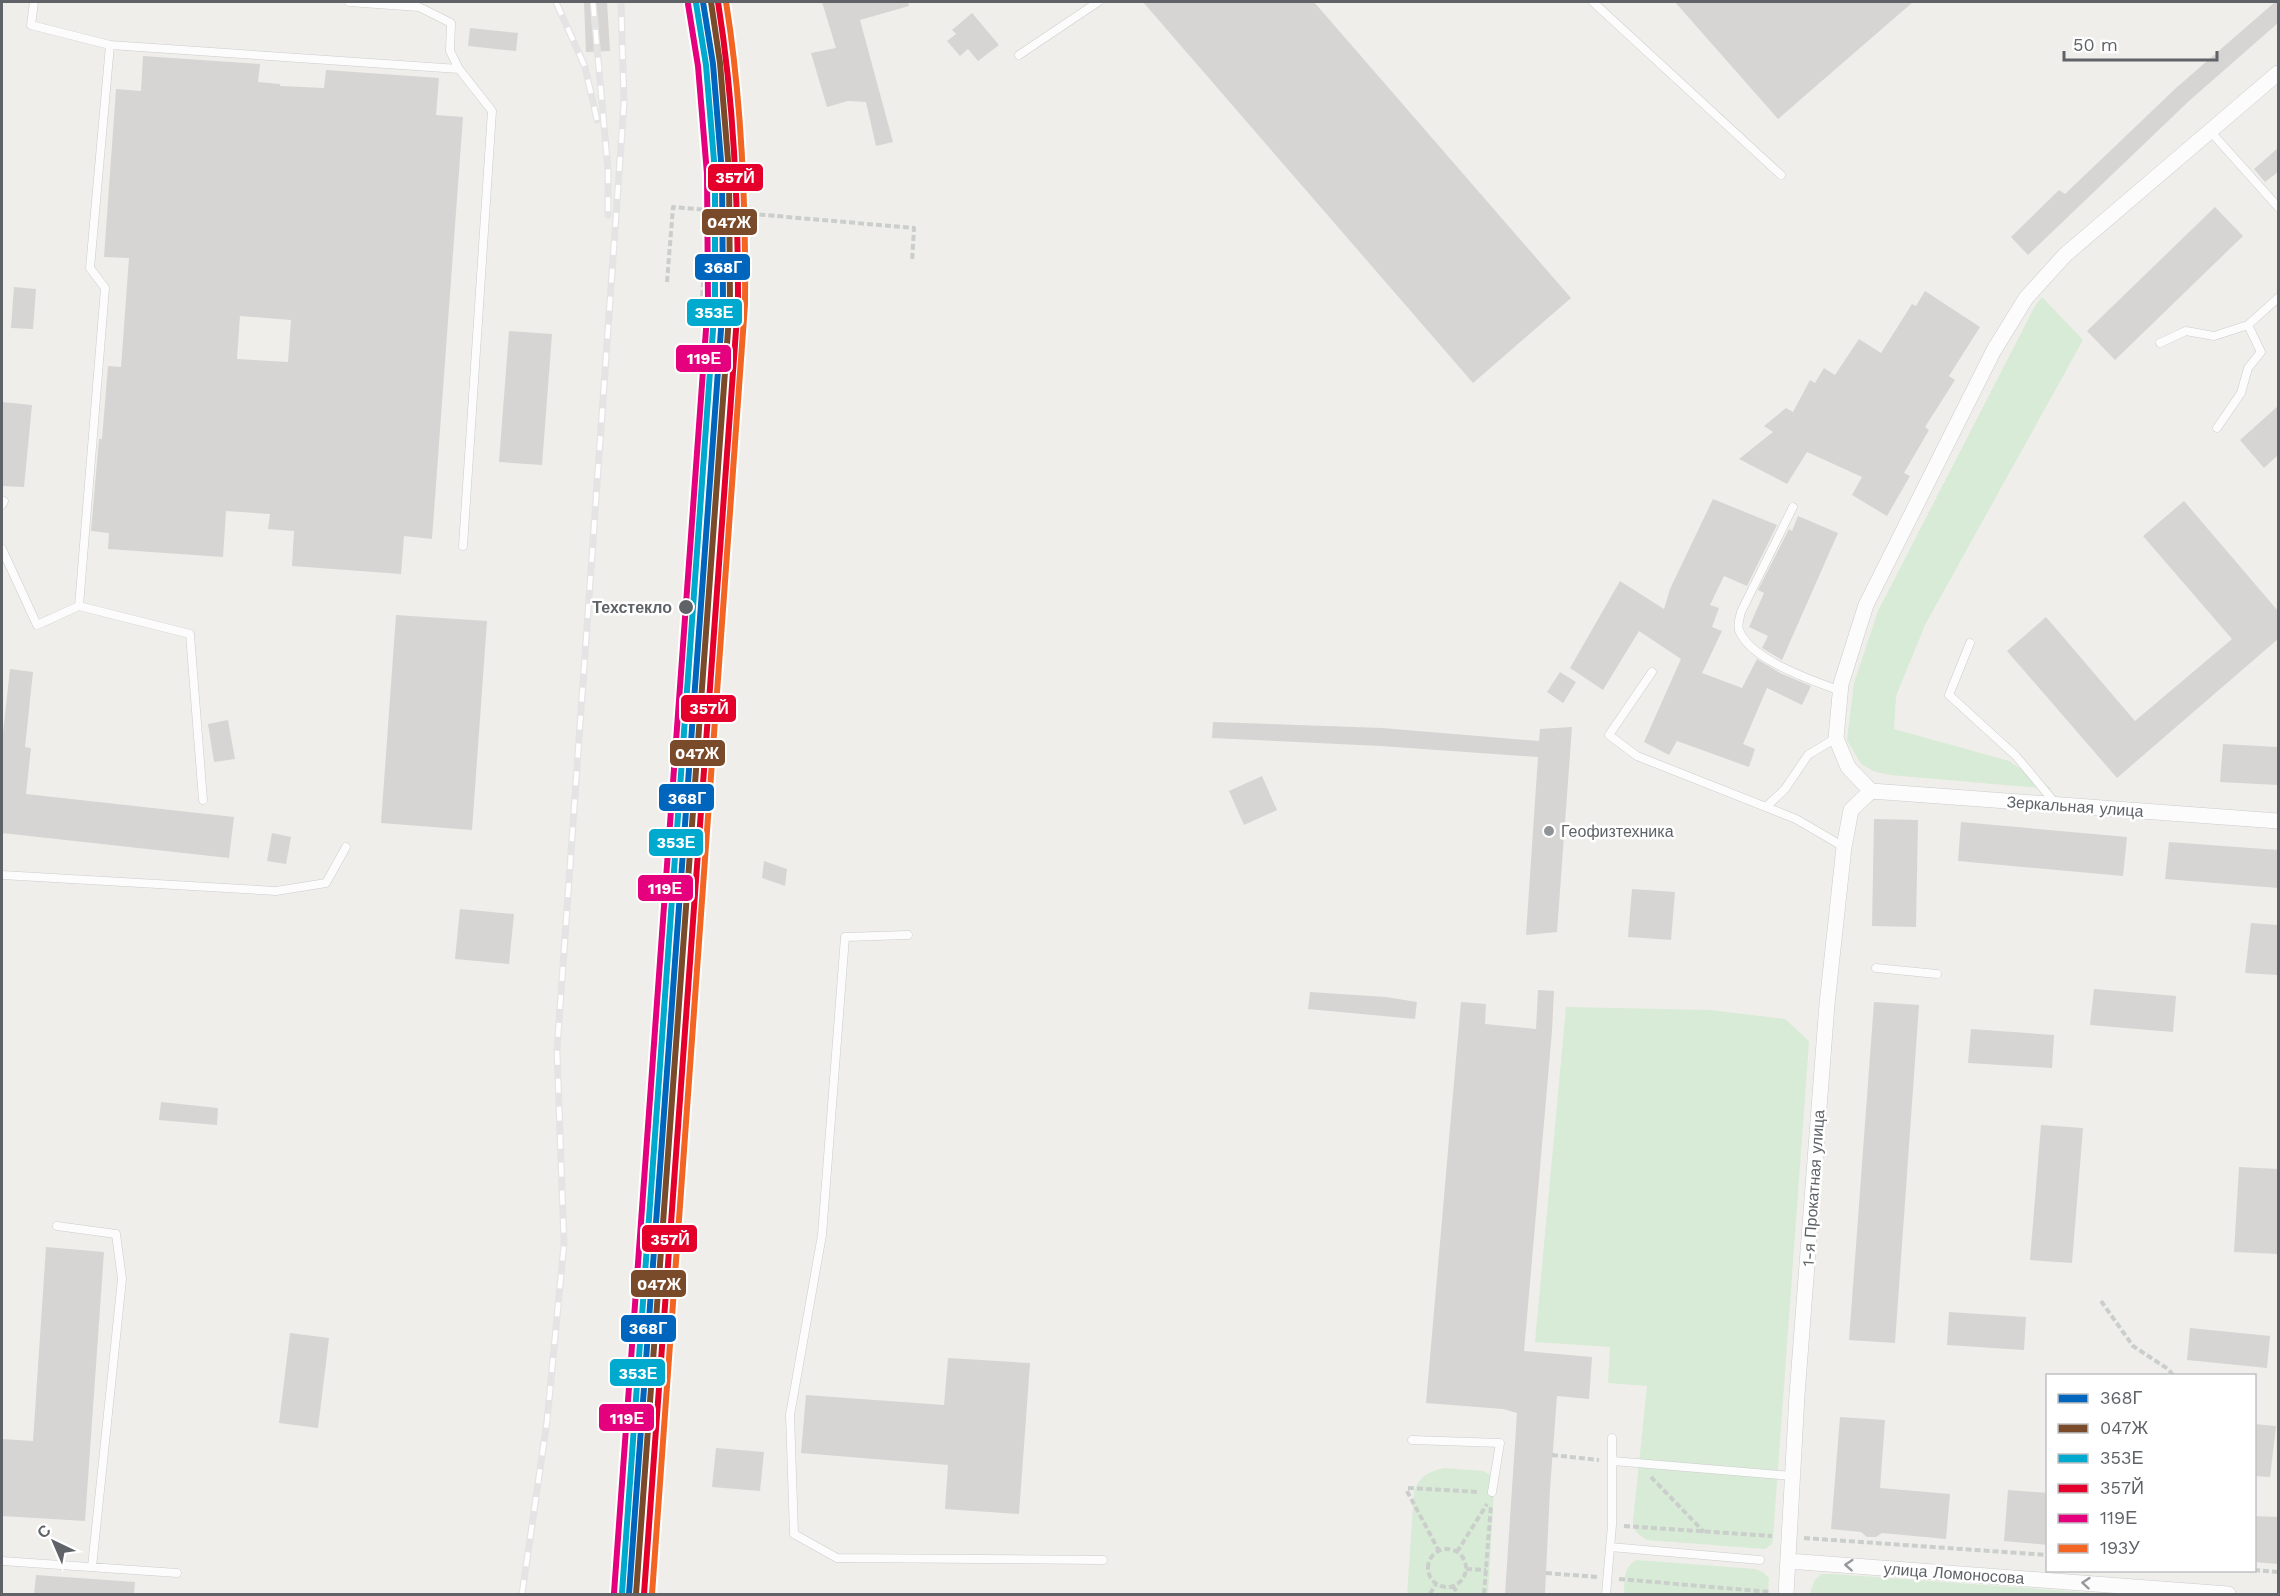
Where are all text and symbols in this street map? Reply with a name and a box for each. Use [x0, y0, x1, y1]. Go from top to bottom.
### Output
scale bar [2064, 24, 2217, 62]
text: 50 m [2073, 34, 2118, 55]
line badge: 357Й [707, 163, 764, 192]
text: 357Й [715, 168, 755, 187]
line badge: 047Ж [701, 208, 758, 236]
text: 047Ж [707, 213, 752, 232]
line badge: 368Г [694, 253, 751, 281]
text: 368Г [704, 258, 742, 277]
line badge: 353Е [686, 298, 743, 327]
text: 353Е [695, 303, 734, 322]
line badge: 119Е [675, 344, 732, 373]
text: 119Е [687, 349, 721, 368]
place label: Техстекло [592, 598, 672, 617]
marker: Техстекло [677, 598, 695, 616]
line badge: 357Й [680, 694, 737, 723]
text: 357Й [689, 699, 729, 718]
line badge: 047Ж [669, 739, 726, 767]
text: 047Ж [675, 744, 720, 763]
line badge: 368Г [658, 783, 715, 812]
text: 368Г [668, 789, 706, 808]
street label: Зеркальная улица [2006, 792, 2144, 821]
place label: Геофизтехника [1561, 822, 1674, 841]
marker: Геофизтехника [1542, 824, 1556, 838]
line badge: 353Е [648, 828, 704, 857]
text: 353Е [657, 833, 696, 852]
line badge: 119Е [637, 874, 694, 902]
text: 119Е [648, 879, 682, 898]
street label: 1-я Прокатная улица [1799, 1109, 1828, 1267]
line badge: 357Й [641, 1224, 698, 1253]
text: 357Й [650, 1230, 690, 1249]
line badge: 047Ж [630, 1269, 687, 1298]
text: 047Ж [637, 1275, 682, 1294]
line badge: 368Г [620, 1314, 677, 1343]
text: 368Г [629, 1319, 667, 1338]
line badge: 353Е [609, 1358, 666, 1387]
text: 353Е [619, 1364, 658, 1383]
legend [2046, 1374, 2256, 1572]
text: 368Г [2100, 1387, 2143, 1408]
line badge: 119Е [598, 1403, 655, 1432]
text: 119Е [610, 1409, 644, 1428]
text: 047Ж [2100, 1417, 2148, 1438]
text: 353Е [2100, 1447, 2143, 1468]
text: 357Й [2100, 1477, 2144, 1498]
text: 119Е [2100, 1507, 2137, 1528]
north arrow [24, 1512, 84, 1572]
text: С [33, 1520, 55, 1542]
text: 193У [2100, 1537, 2140, 1558]
one-way arrow [1845, 1559, 1854, 1572]
street label: улица Ломоносова [1883, 1559, 2025, 1588]
one-way arrow [2081, 1577, 2090, 1590]

